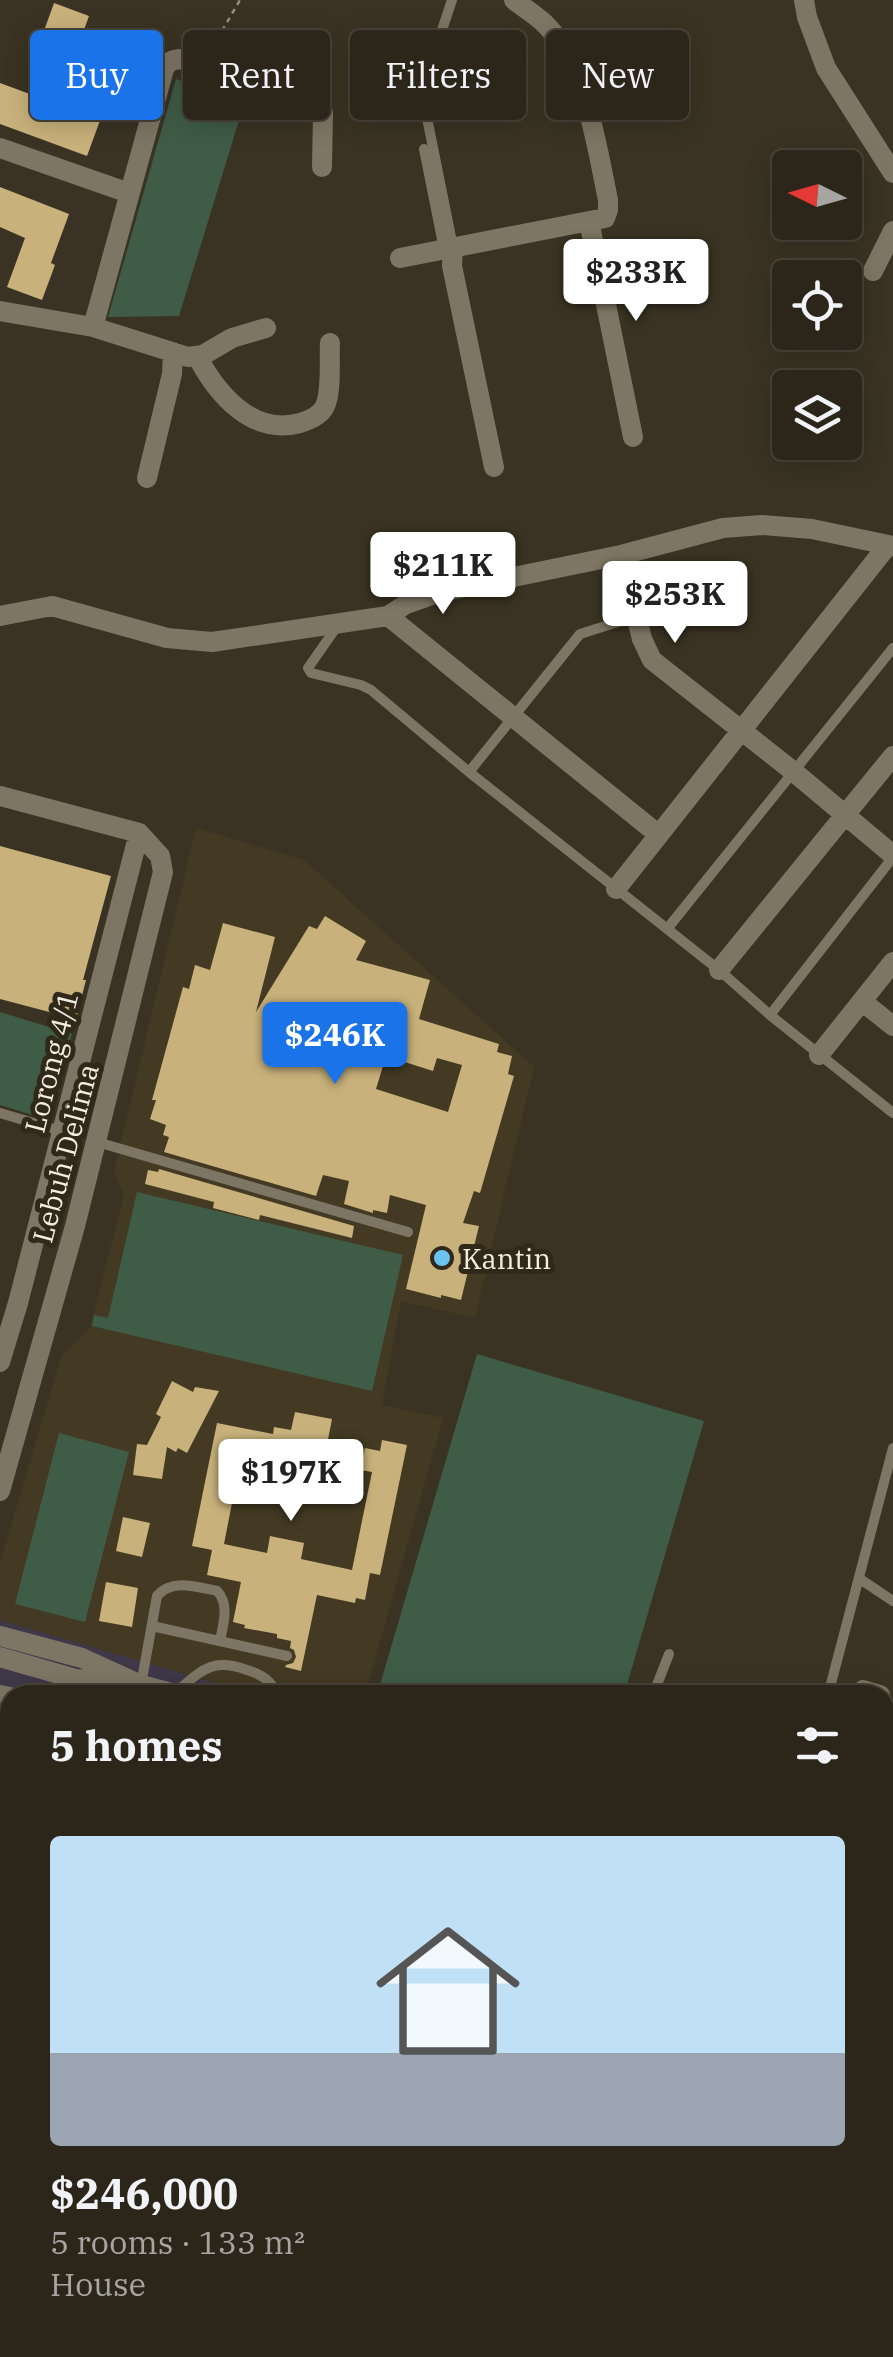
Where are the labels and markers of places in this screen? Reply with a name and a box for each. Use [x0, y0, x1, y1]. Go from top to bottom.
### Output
pin: $233K [566, 239, 706, 324]
pin: $211K [373, 532, 513, 617]
pin: $253K [605, 561, 745, 646]
pin: $246K [265, 1002, 405, 1087]
place label: Kantin [462, 1240, 551, 1277]
marker: Kantin [431, 1247, 453, 1269]
pin: $197K [221, 1439, 361, 1524]

